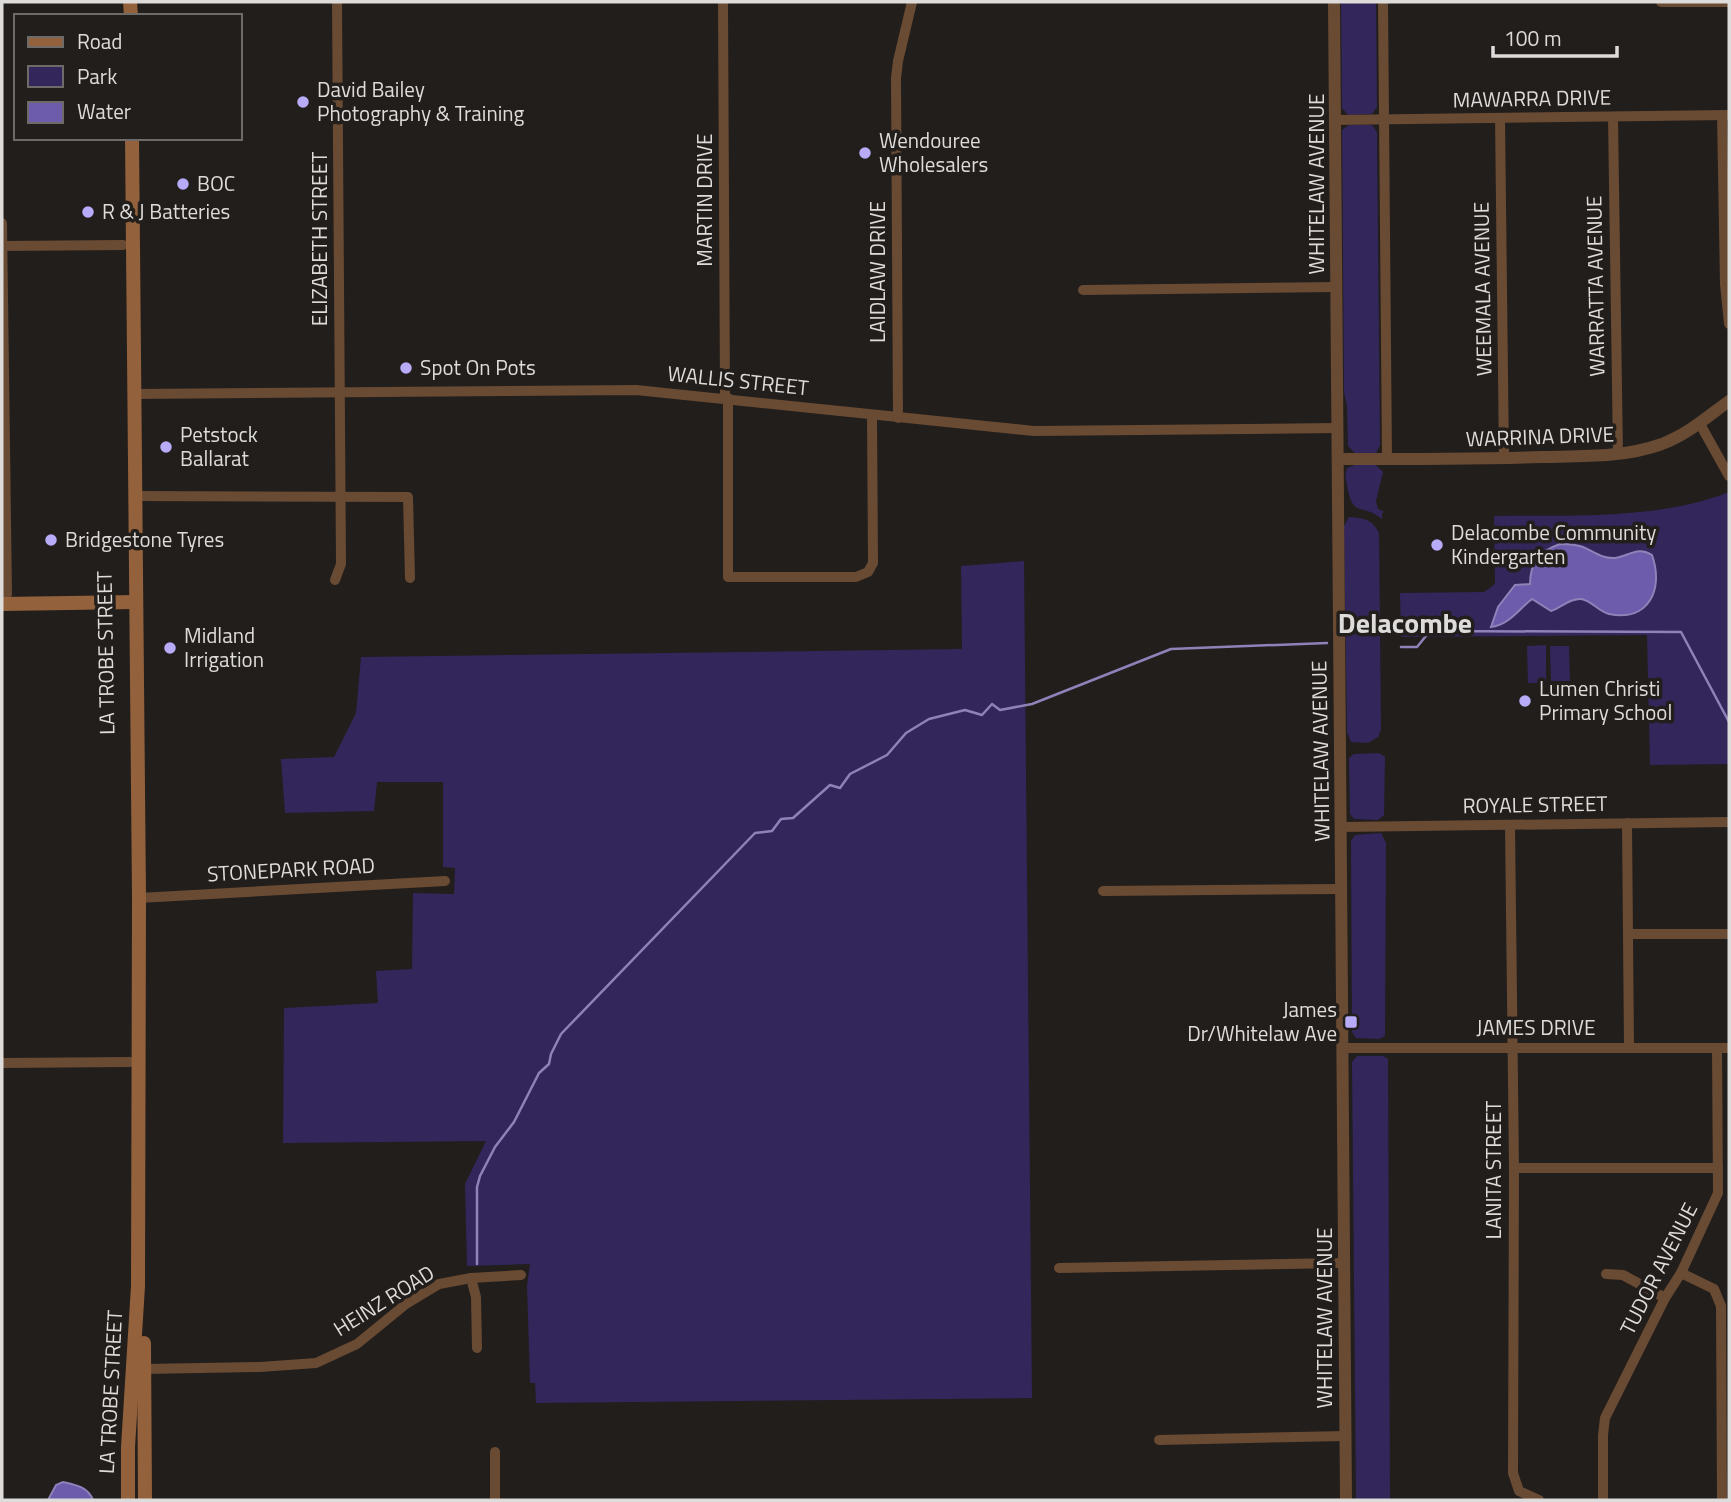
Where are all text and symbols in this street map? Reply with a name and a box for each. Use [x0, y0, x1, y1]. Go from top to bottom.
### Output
legend [14, 14, 242, 140]
scale bar [1493, 14, 1617, 58]
text: 100 m [1504, 22, 1561, 54]
text: Road [77, 25, 122, 57]
text: Park [77, 60, 117, 92]
place label: David Bailey Photography & Training [317, 73, 525, 129]
street label: MAWARRA DRIVE [1452, 81, 1612, 115]
street label: WHITELAW AVENUE [1300, 93, 1332, 275]
marker: David Bailey Photography & Training [295, 94, 311, 110]
text: Water [77, 95, 131, 127]
place label: Wendouree Wholesalers [879, 124, 988, 180]
street label: MARTIN DRIVE [688, 133, 720, 267]
marker: Wendouree Wholesalers [857, 145, 873, 161]
street label: ELIZABETH STREET [303, 152, 335, 326]
place label: BOC [197, 167, 235, 199]
marker: BOC [175, 176, 191, 192]
place label: R & J Batteries [102, 195, 230, 227]
street label: WARRATTA AVENUE [1577, 195, 1613, 377]
street label: LAIDLAW DRIVE [861, 201, 893, 343]
street label: WEEMALA AVENUE [1464, 202, 1500, 376]
marker: R & J Batteries [80, 204, 96, 220]
place label: Spot On Pots [420, 351, 536, 383]
street label: WALLIS STREET [666, 357, 810, 403]
marker: Spot On Pots [398, 360, 414, 376]
street label: WARRINA DRIVE [1465, 417, 1615, 455]
place label: Petstock Ballarat [180, 418, 258, 474]
marker: Petstock Ballarat [158, 439, 174, 455]
place label: Delacombe Community Kindergarten [1451, 516, 1656, 572]
place label: Bridgestone Tyres [65, 523, 224, 555]
marker: Bridgestone Tyres [43, 532, 59, 548]
marker: Delacombe Community Kindergarten [1429, 537, 1445, 553]
street label: LA TROBE STREET [88, 571, 122, 735]
district label: Delacombe [1338, 601, 1472, 644]
place label: Midland Irrigation [184, 619, 264, 675]
marker: Midland Irrigation [162, 640, 178, 656]
street label: WHITELAW AVENUE [1302, 660, 1338, 842]
place label: Lumen Christi Primary School [1539, 672, 1672, 728]
marker: Lumen Christi Primary School [1517, 693, 1533, 709]
street label: ROYALE STREET [1462, 787, 1608, 821]
street label: STONEPARK ROAD [206, 849, 376, 889]
place label: James Dr/Whitelaw Ave [1187, 993, 1337, 1049]
street label: JAMES DRIVE [1476, 1011, 1596, 1043]
marker: James Dr/Whitelaw Ave [1343, 1014, 1359, 1030]
street label: LANITA STREET [1477, 1101, 1509, 1239]
street label: TUDOR AVENUE [1611, 1197, 1705, 1340]
street label: WHITELAW AVENUE [1308, 1227, 1340, 1409]
street label: HEINZ ROAD [327, 1256, 440, 1344]
street label: LA TROBE STREET [90, 1309, 130, 1475]

